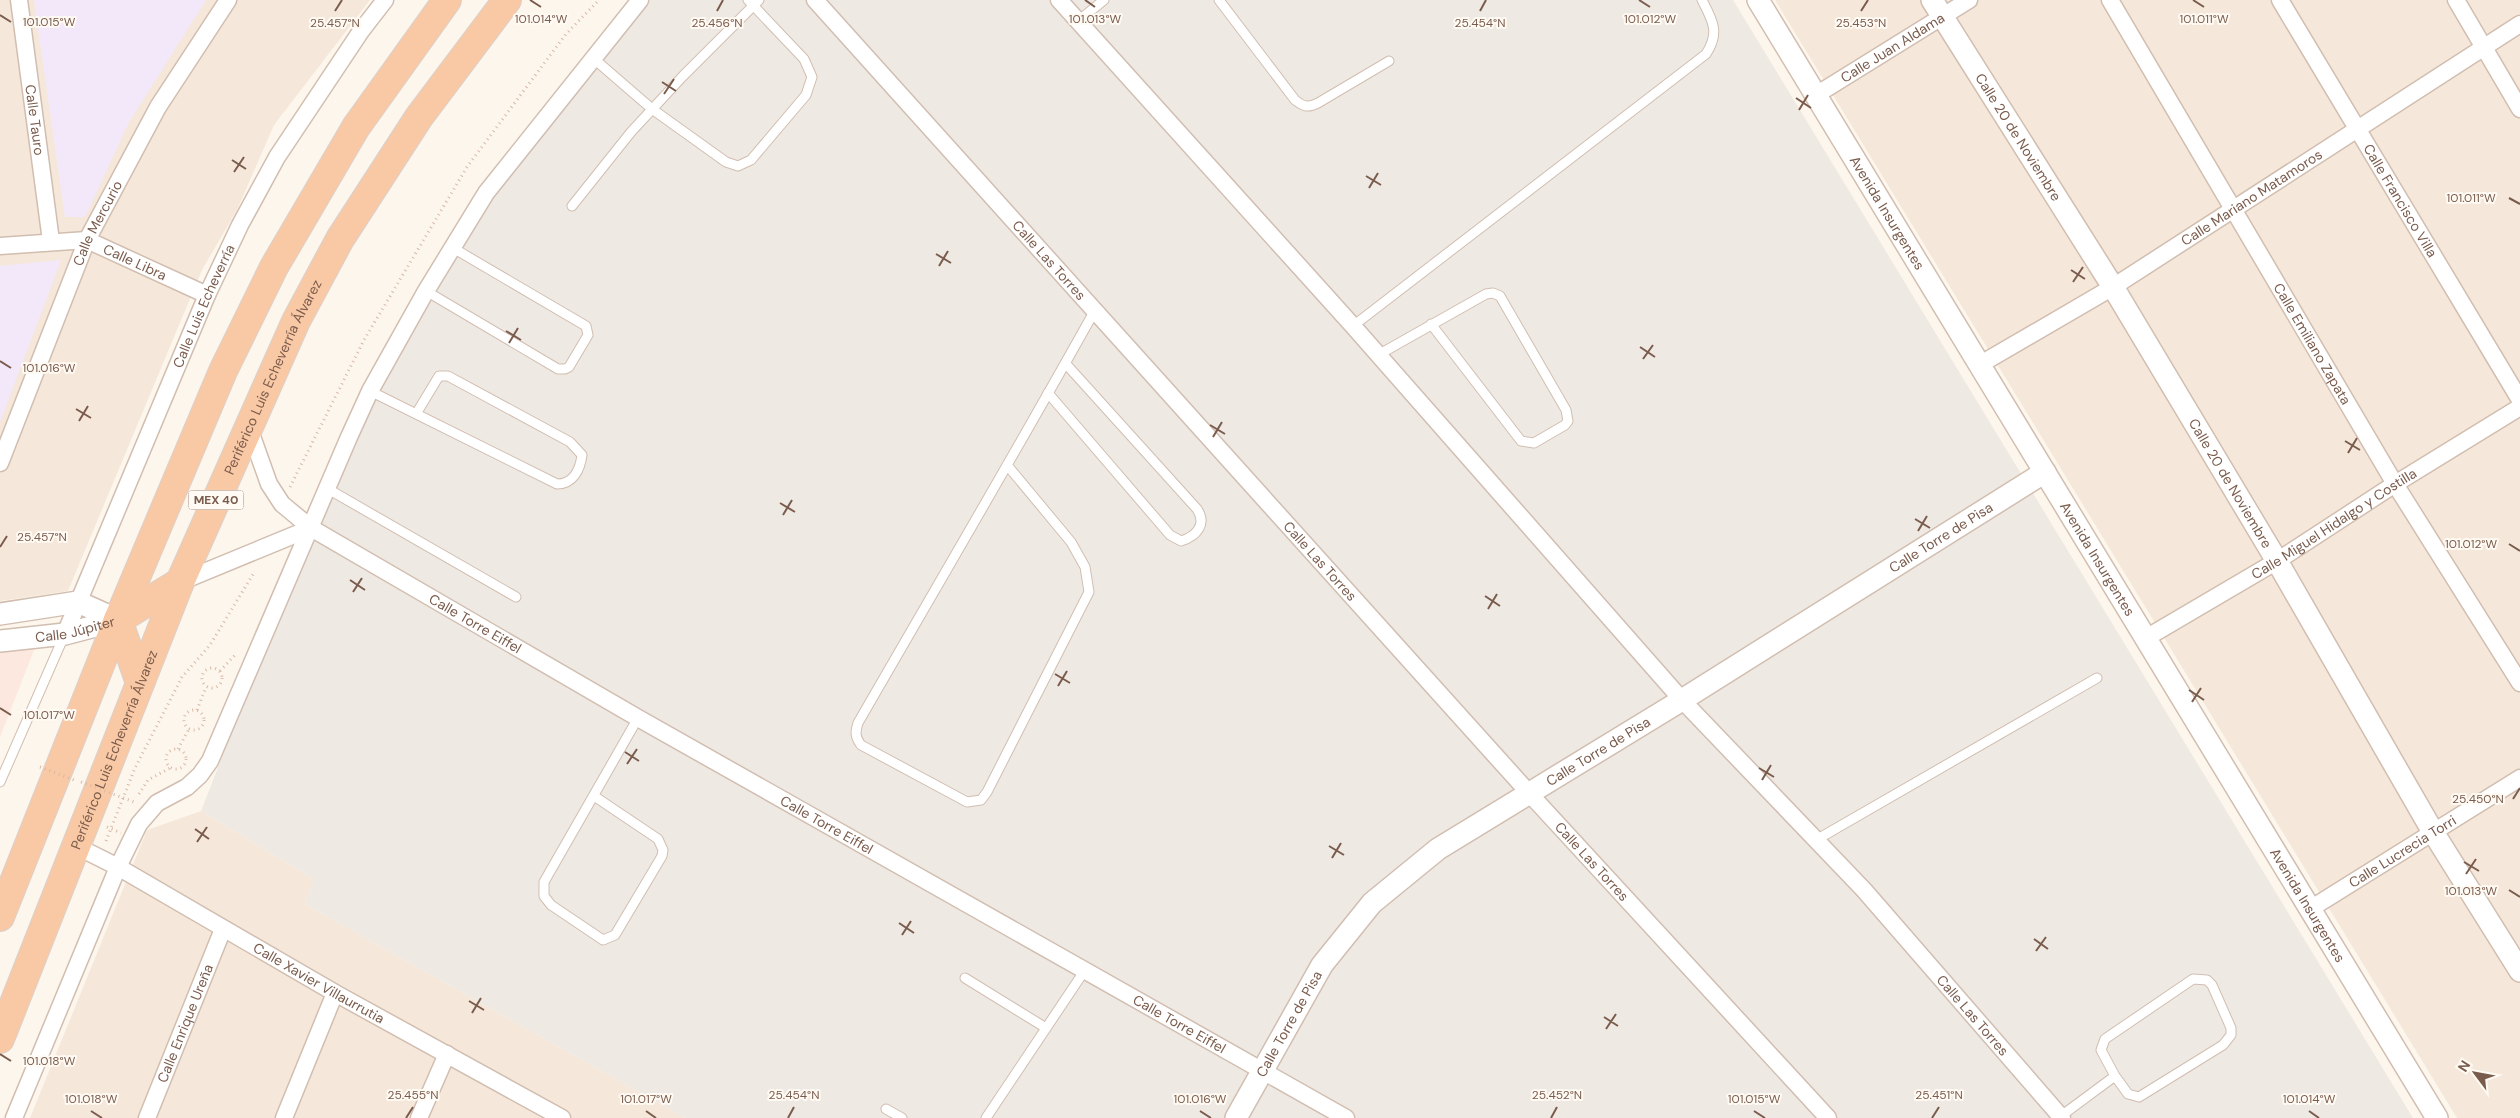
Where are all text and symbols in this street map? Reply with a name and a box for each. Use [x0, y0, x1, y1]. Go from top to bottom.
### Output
street label: Calle Juan Aldama [1837, 8, 1948, 87]
text: 101.014°W [515, 11, 568, 27]
text: 101.013°W [1069, 11, 1122, 27]
text: 101.012°W [1624, 11, 1676, 27]
text: 101.011°W [2179, 11, 2229, 27]
text: 101.015°W [23, 14, 76, 30]
text: 25.457°N [310, 15, 360, 31]
text: 25.456°N [691, 15, 743, 31]
text: 25.454°N [1455, 15, 1505, 31]
text: 25.453°N [1836, 15, 1886, 31]
street label: Calle 20 de Noviembre [1971, 70, 2065, 204]
street label: Calle Tauro [21, 83, 49, 156]
street label: Calle Francisco Villa [2359, 141, 2441, 261]
street label: Calle Mariano Matamoros [2177, 145, 2326, 250]
street label: Avenida Insurgentes [1846, 152, 1929, 273]
street label: Calle Mercurio [69, 177, 126, 268]
text: 101.011°W [2446, 190, 2496, 206]
street label: Calle Las Torres [1009, 216, 1090, 304]
street label: Calle Libra [100, 240, 170, 284]
street label: Calle Luis Echeverría [169, 241, 239, 370]
street label: Periférico Luis Echeverría Álvarez [220, 277, 325, 477]
street label: Calle Emiliano Zapata [2270, 280, 2355, 408]
text: 101.016°W [23, 360, 76, 376]
street label: Calle 20 de Noviembre [2185, 415, 2276, 551]
street label: Calle Miguel Hidalgo y Costilla [2248, 464, 2420, 583]
road number: MEX 40 [188, 490, 244, 510]
street label: Calle Torre de Pisa [1886, 498, 1996, 577]
street label: Avenida Insurgentes [2056, 499, 2139, 619]
street label: Calle Las Torres [1280, 517, 1361, 605]
text: 25.457°N [17, 529, 67, 545]
text: 101.012°W [2445, 536, 2497, 552]
street label: Calle Torre Eiffel [426, 590, 525, 657]
street label: Calle Júpiter [34, 612, 117, 646]
street label: Periférico Luis Echeverría Álvarez [67, 647, 161, 852]
text: 101.017°W [23, 707, 75, 723]
street label: Calle Torre de Pisa [1543, 713, 1654, 790]
street label: Calle Torre Eiffel [777, 791, 876, 858]
text: 25.450°N [2452, 791, 2504, 807]
street label: Calle Lucrecia Torri [2345, 811, 2460, 892]
street label: Calle Las Torres [1551, 818, 1633, 905]
street label: Avenida Insurgentes [2266, 845, 2349, 966]
text: 101.013°W [2445, 883, 2498, 899]
street label: Calle Xavier Villaurrutia [250, 938, 388, 1028]
street label: Calle Enrique Ureña [153, 961, 217, 1085]
street label: Calle Torre de Pisa [1252, 968, 1326, 1080]
street label: Calle Las Torres [1933, 971, 2013, 1059]
street label: Calle Torre Eiffel [1130, 990, 1229, 1057]
north arrow [2450, 1048, 2500, 1098]
text: 101.018°W [23, 1053, 76, 1069]
text: N [2454, 1057, 2474, 1075]
text: 25.455°N [388, 1087, 438, 1103]
text: 25.454°N [769, 1087, 819, 1103]
text: 25.452°N [1532, 1087, 1582, 1103]
text: 25.451°N [1915, 1087, 1963, 1103]
text: 101.018°W [65, 1091, 118, 1107]
text: 101.017°W [620, 1091, 672, 1107]
text: 101.016°W [1174, 1091, 1227, 1107]
text: 101.015°W [1728, 1091, 1781, 1107]
text: 101.014°W [2283, 1091, 2336, 1107]

